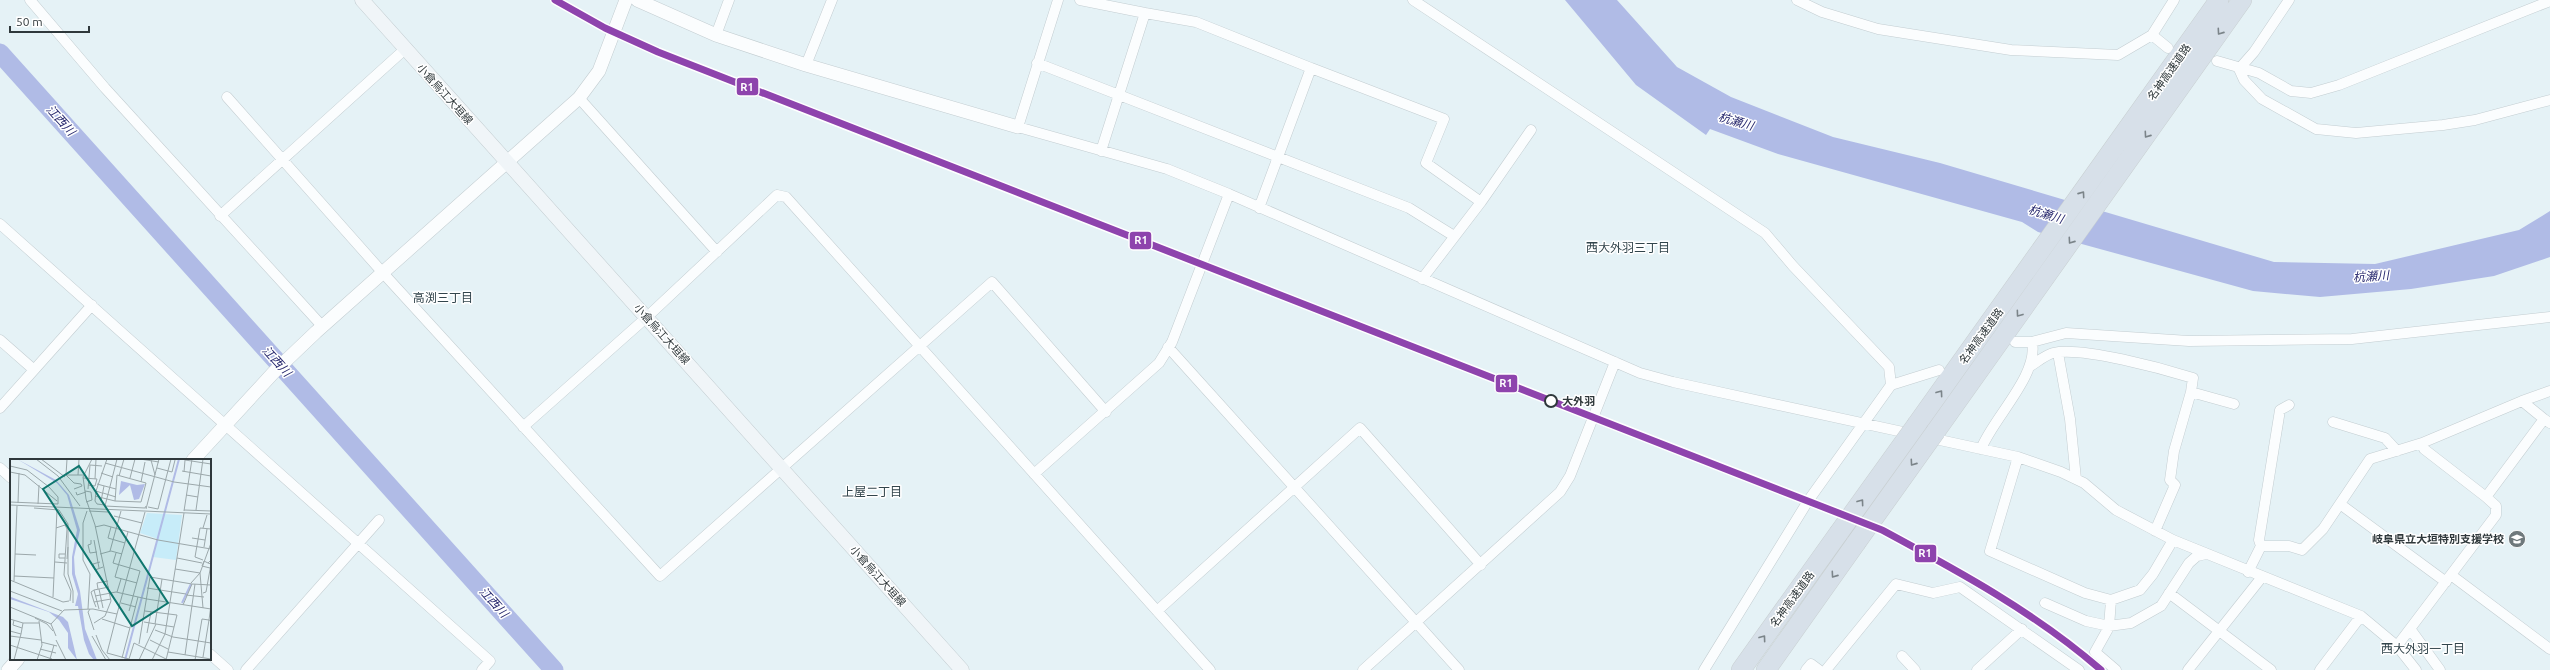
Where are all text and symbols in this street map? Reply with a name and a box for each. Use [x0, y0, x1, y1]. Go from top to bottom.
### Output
scale bar [10, 8, 89, 34]
text: 50 m [16, 15, 43, 28]
one-way arrow [2217, 28, 2225, 35]
street label: 名神高速道路 [2145, 42, 2193, 102]
street label: 小倉烏江大垣線 [415, 61, 475, 127]
line badge: R1 [736, 77, 759, 96]
text: R1 [740, 81, 754, 93]
water label: 江西川 [44, 102, 79, 139]
water label: 杭瀬川 [1717, 110, 1757, 133]
one-way arrow [2145, 131, 2152, 138]
one-way arrow [2077, 192, 2084, 199]
water label: 杭瀬川 [2027, 203, 2067, 226]
line badge: R1 [1129, 231, 1152, 250]
text: R1 [1134, 234, 1148, 246]
one-way arrow [2069, 237, 2076, 244]
district label: 西大外羽三丁目 [1586, 241, 1670, 254]
water label: 杭瀬川 [2353, 268, 2391, 284]
district label: 高渕三丁目 [413, 291, 473, 304]
street label: 小倉烏江大垣線 [632, 301, 692, 367]
street label: 名神高速道路 [1957, 306, 2005, 366]
one-way arrow [2016, 310, 2024, 317]
water label: 江西川 [260, 343, 295, 380]
line badge: R1 [1495, 374, 1518, 393]
text: R1 [1499, 377, 1513, 389]
one-way arrow [1935, 390, 1942, 397]
marker: 大外羽 [1544, 394, 1558, 408]
place label: 大外羽 [1562, 395, 1595, 407]
one-way arrow [1911, 458, 1918, 465]
inset map [10, 459, 211, 660]
district label: 上屋二丁目 [842, 485, 902, 498]
one-way arrow [1856, 500, 1863, 507]
school or university icon: 岐阜県立大垣特別支援学校 [2507, 529, 2527, 549]
place label: 岐阜県立大垣特別支援学校 [2372, 533, 2504, 545]
street label: 小倉烏江大垣線 [848, 543, 908, 609]
line badge: R1 [1914, 544, 1937, 563]
text: R1 [1918, 547, 1932, 559]
street label: 名神高速道路 [1768, 569, 1816, 629]
one-way arrow [1832, 570, 1839, 577]
water label: 江西川 [477, 584, 512, 621]
one-way arrow [1758, 636, 1765, 643]
district label: 西大外羽一丁目 [2381, 642, 2465, 655]

